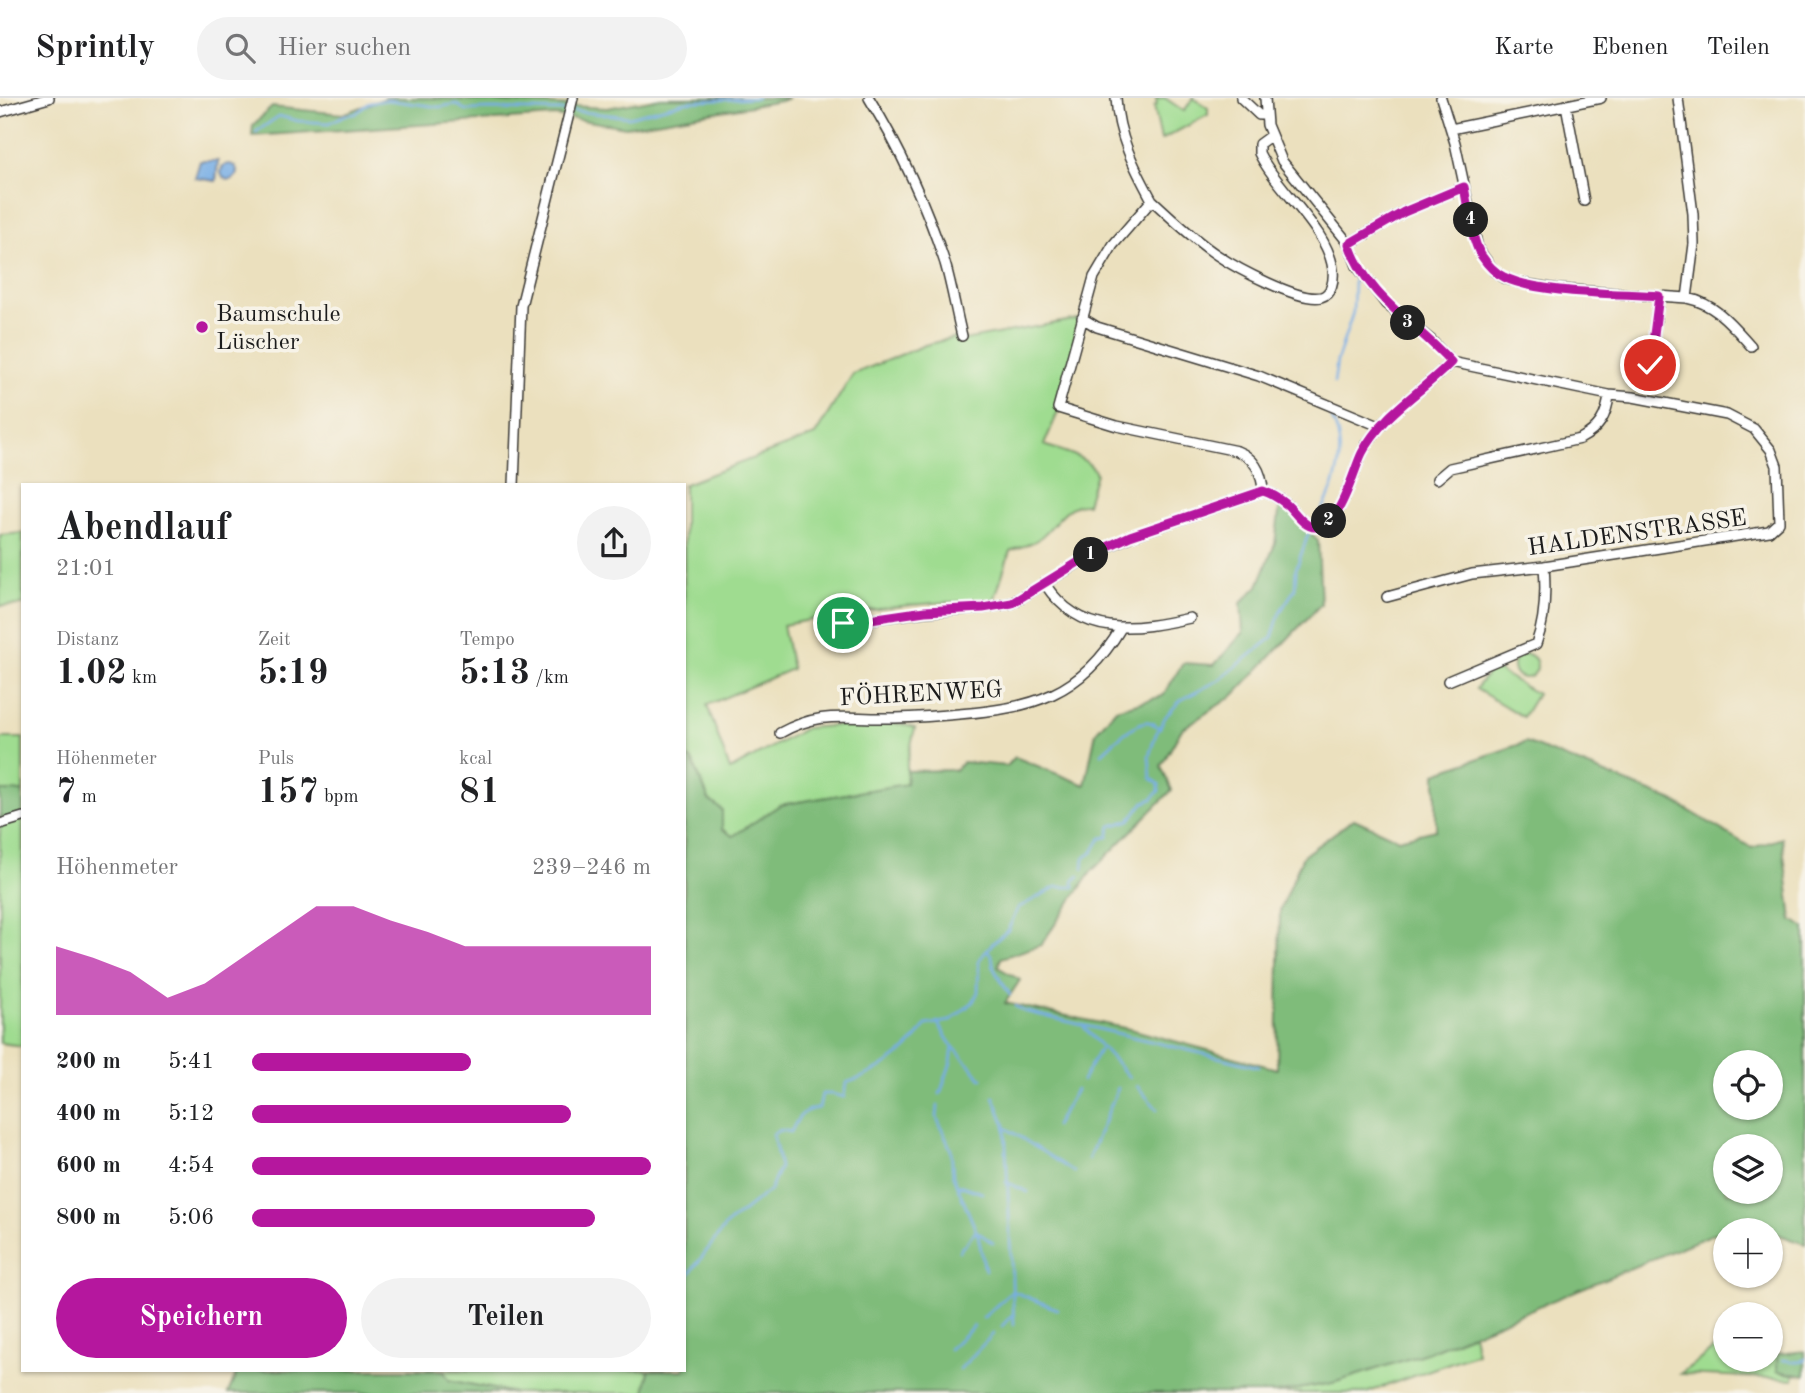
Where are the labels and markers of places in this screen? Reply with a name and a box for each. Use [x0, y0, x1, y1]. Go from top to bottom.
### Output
pin: 4 [1454, 202, 1488, 238]
place label: Baumschule Lüscher [216, 303, 341, 355]
pin: 3 [1390, 306, 1426, 341]
marker: Baumschule Lüscher [194, 319, 210, 335]
pin [1620, 335, 1680, 395]
pin: 2 [1312, 504, 1346, 538]
pin: 1 [1074, 538, 1108, 573]
pin [813, 593, 873, 653]

